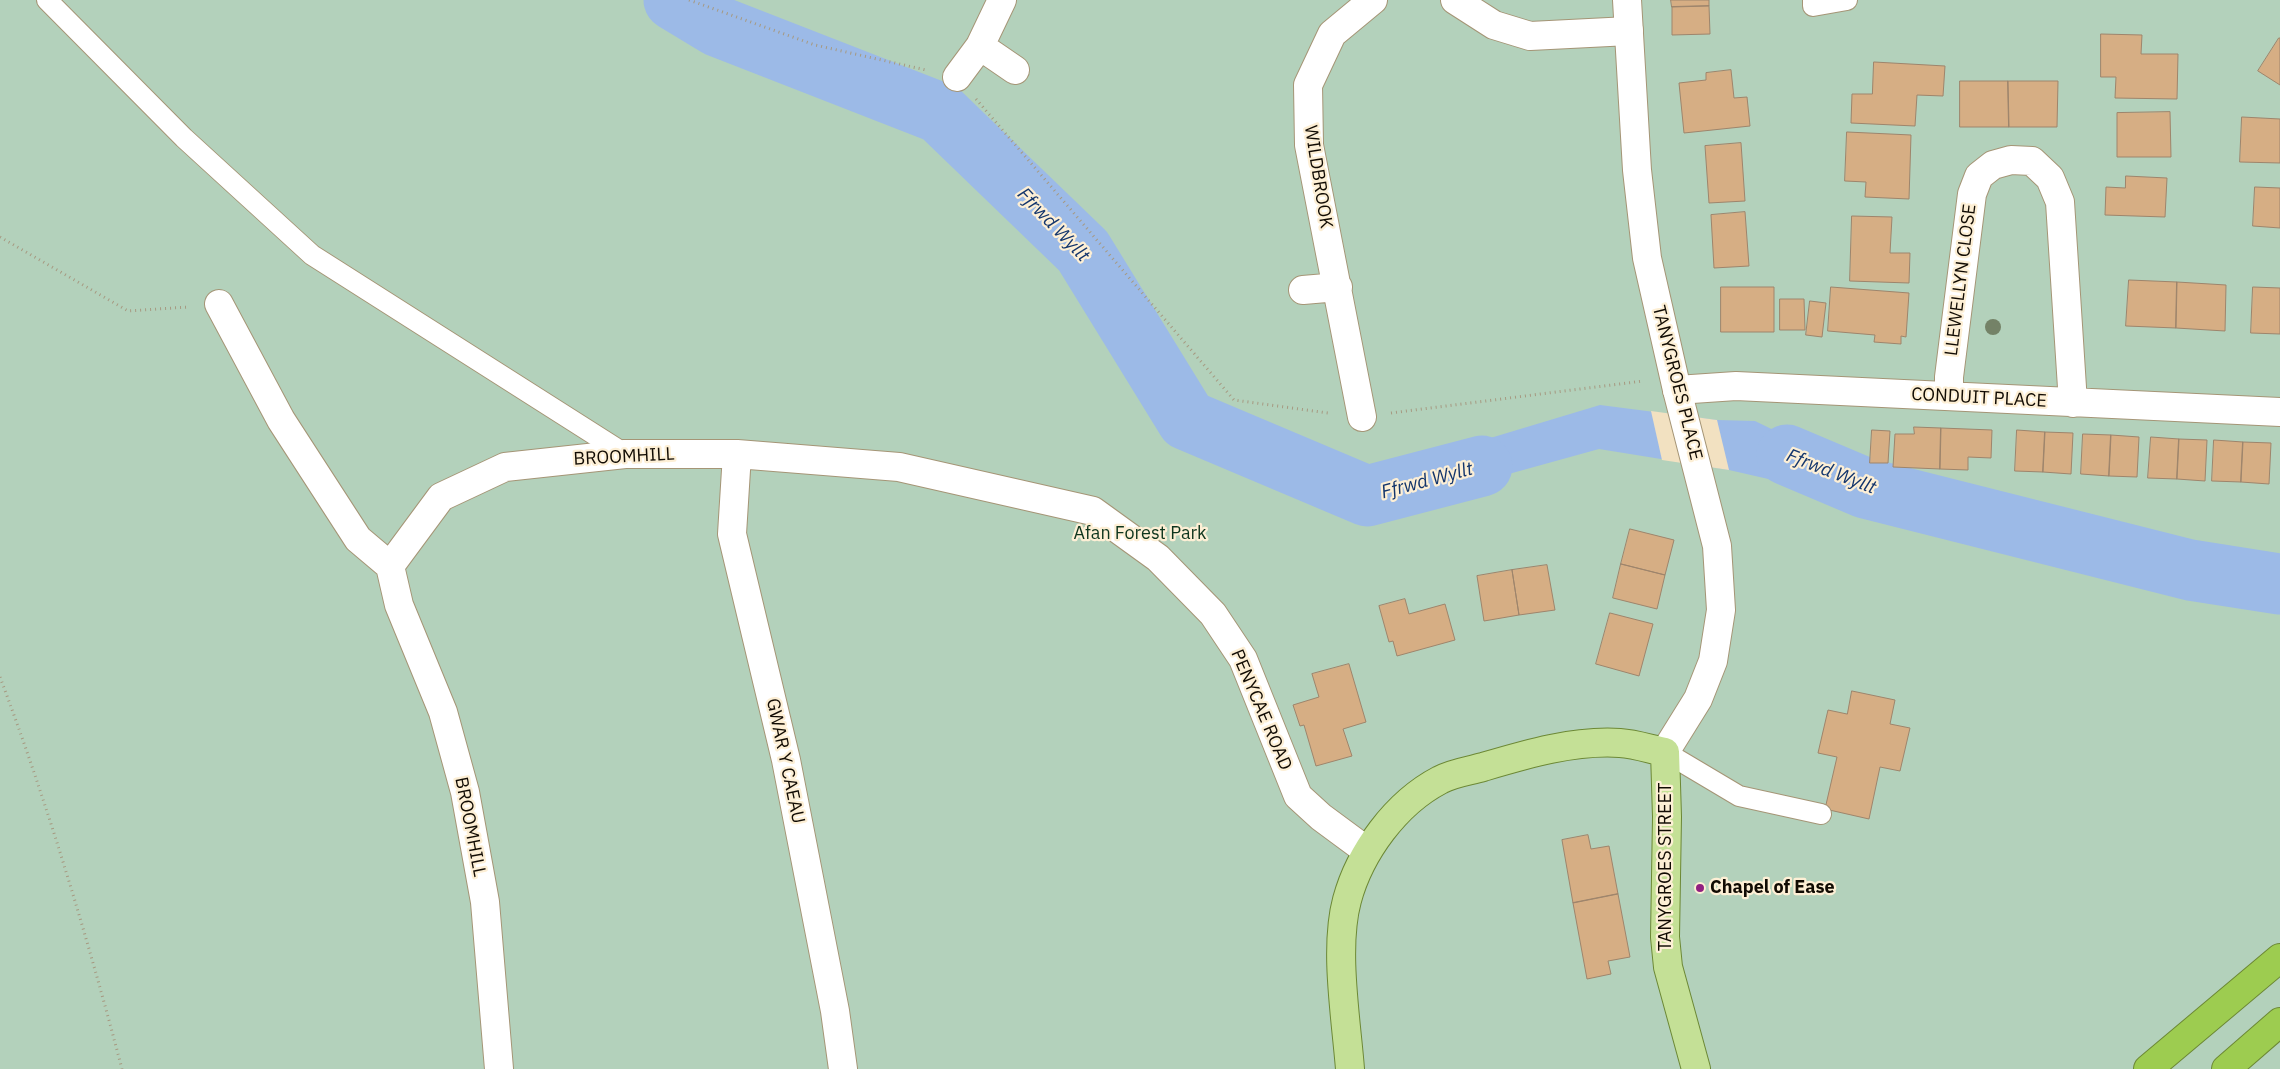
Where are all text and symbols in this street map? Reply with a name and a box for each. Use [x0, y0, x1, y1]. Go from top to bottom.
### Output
street label: WILDBROOK [1299, 124, 1337, 230]
water label: Ffrwd Wyllt [1012, 183, 1094, 267]
street label: LLEWELLYN CLOSE [1941, 203, 1981, 357]
street label: TANYGROES PLACE [1647, 303, 1707, 463]
street label: CONDUIT PLACE [1911, 384, 2047, 412]
street label: BROOMHILL [573, 444, 675, 470]
water label: Ffrwd Wyllt [1783, 445, 1879, 499]
water label: Ffrwd Wyllt [1379, 458, 1475, 504]
park label: Afan Forest Park [1073, 523, 1207, 545]
street label: PENYCAE ROAD [1226, 646, 1296, 774]
street label: GWAR Y CAEAU [761, 696, 809, 826]
street label: BROOMHILL [450, 775, 490, 879]
street label: TANYGROES STREET [1655, 783, 1677, 951]
place label: Chapel of Ease [1710, 877, 1835, 899]
marker: Chapel of Ease [1694, 882, 1706, 894]

